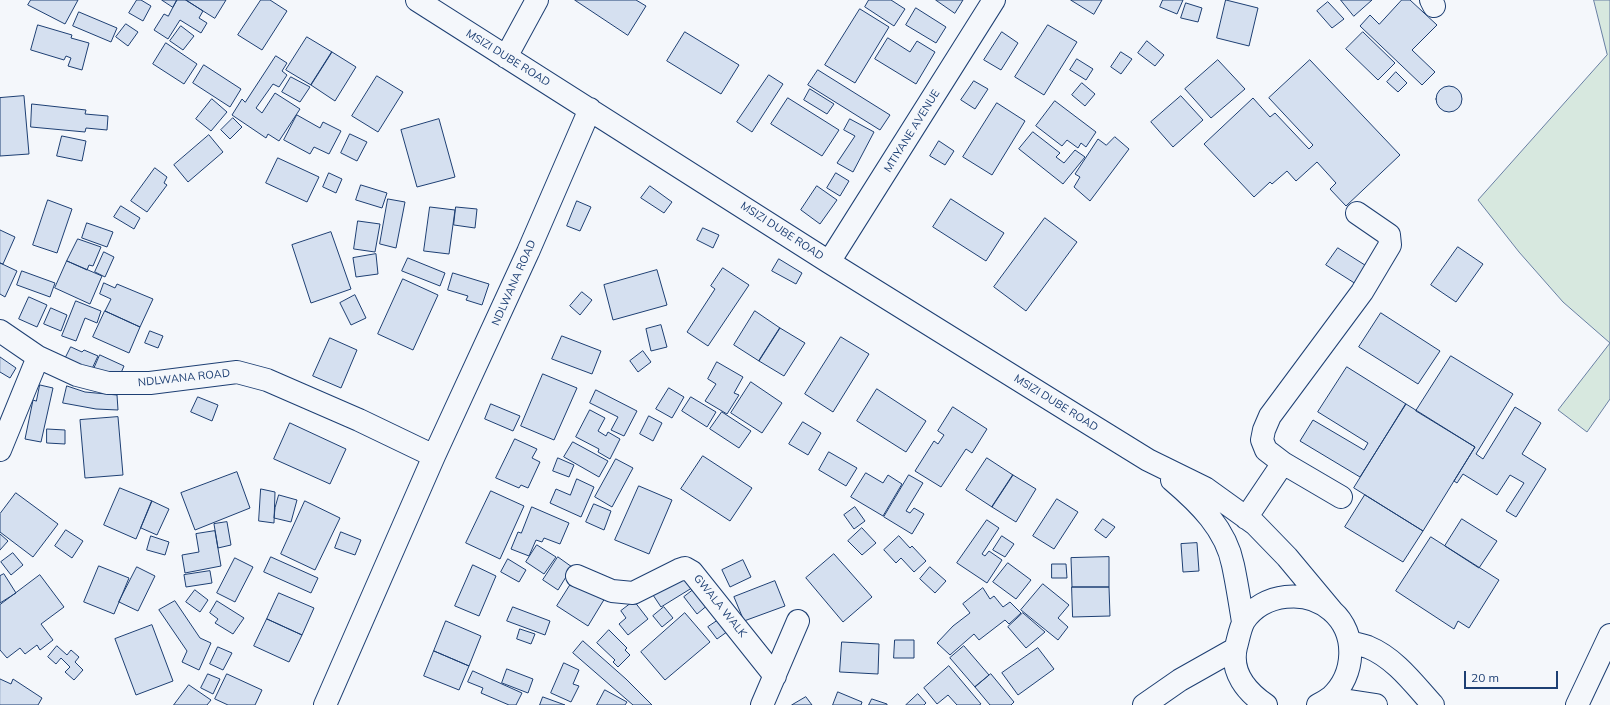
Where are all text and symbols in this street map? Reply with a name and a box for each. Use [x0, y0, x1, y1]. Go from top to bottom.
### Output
street label: MSIZI DUBE ROAD [464, 27, 552, 89]
street label: MTIYANE AVENUE [881, 87, 943, 175]
street label: MSIZI DUBE ROAD [738, 199, 826, 263]
street label: NDLWANA ROAD [489, 238, 539, 328]
street label: NDLWANA ROAD [137, 367, 231, 389]
street label: MSIZI DUBE ROAD [1012, 372, 1100, 434]
street label: GWALA WALK [691, 572, 749, 640]
scale bar [1466, 663, 1560, 689]
text: 20 m [1471, 670, 1499, 685]

